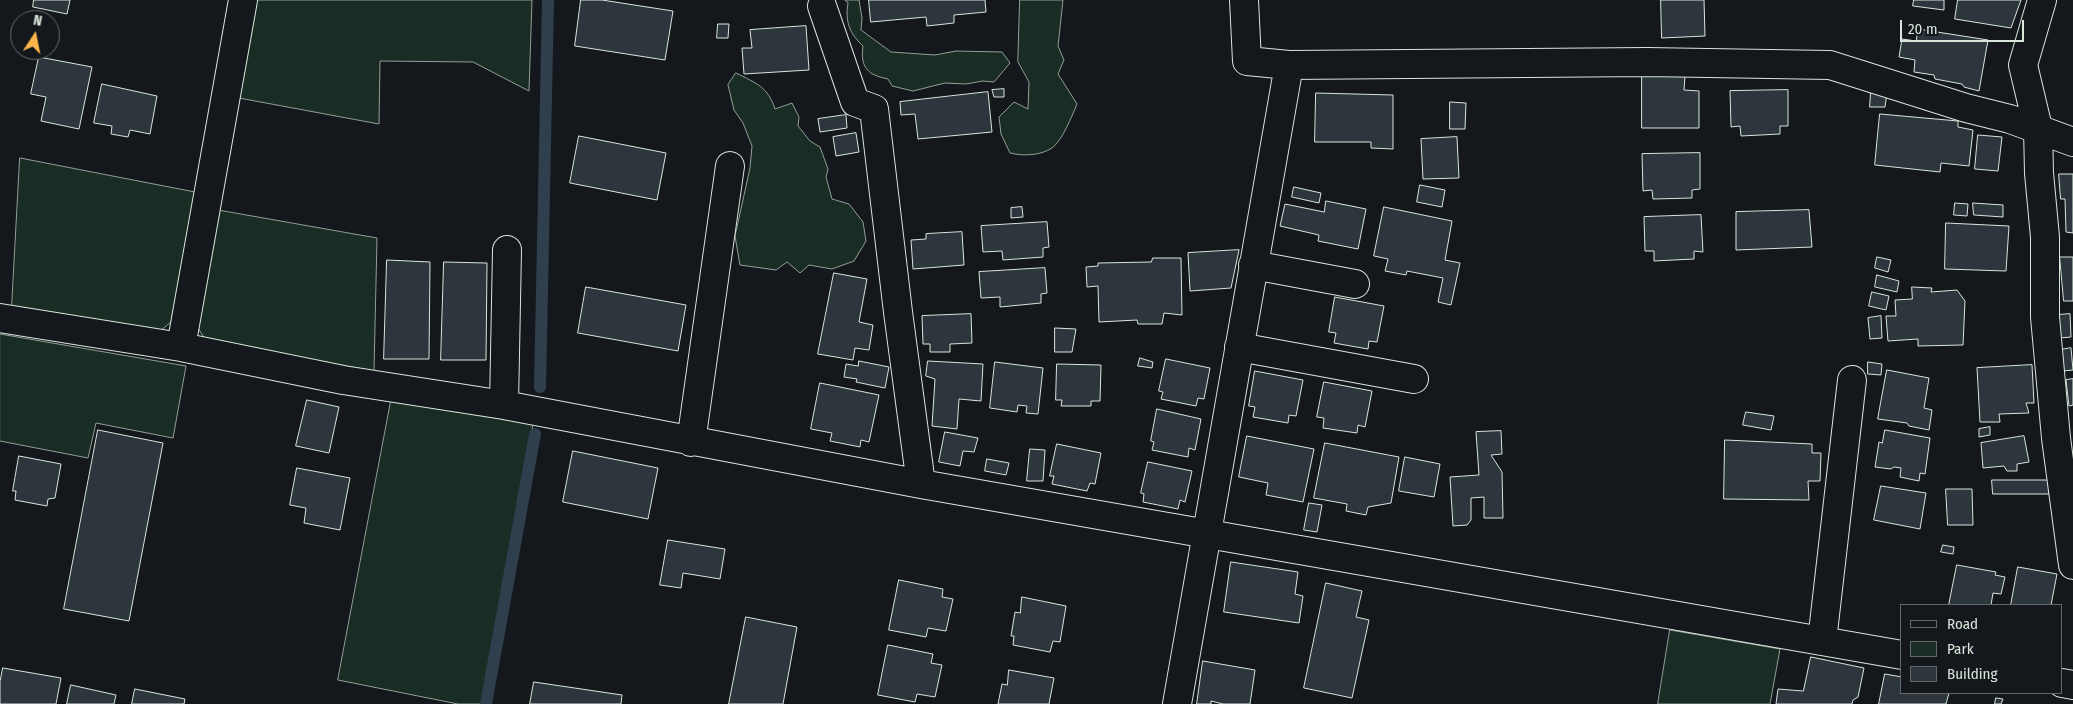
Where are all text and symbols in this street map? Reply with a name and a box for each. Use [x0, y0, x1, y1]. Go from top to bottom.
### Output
north arrow [10, 10, 60, 60]
scale bar [1903, 10, 2027, 42]
text: N [32, 12, 43, 30]
text: 20 m [1908, 20, 1938, 38]
legend [1900, 604, 2063, 694]
text: Road [1947, 615, 1978, 633]
text: Park [1947, 640, 1974, 658]
text: Building [1947, 665, 1998, 683]

